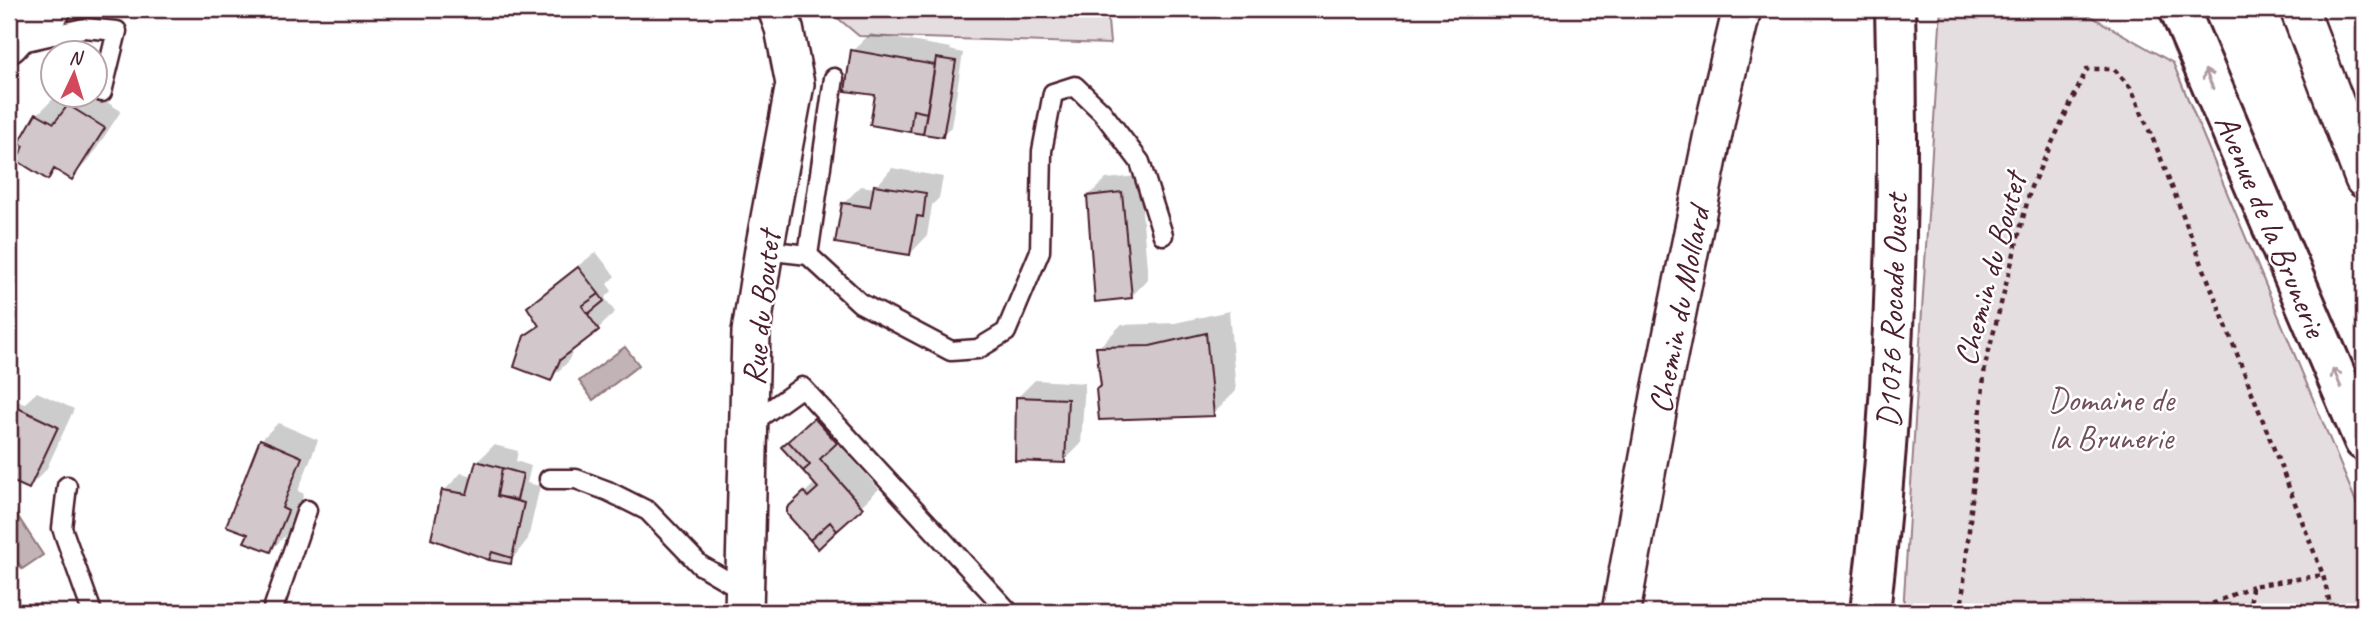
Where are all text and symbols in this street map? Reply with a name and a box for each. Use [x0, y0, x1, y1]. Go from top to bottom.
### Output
north arrow [38, 38, 108, 108]
text: N [68, 46, 85, 71]
one-way arrow [2202, 68, 2215, 90]
street label: Avenue de la Brunerie [2205, 108, 2338, 345]
street label: Chemin du Boutet [1944, 164, 2037, 370]
street label: D1076 Rocade Ouest [1867, 190, 1917, 429]
street label: Chemin du Mollard [1638, 199, 1720, 417]
street label: Rue du Boutet [732, 225, 790, 387]
one-way arrow [2330, 368, 2343, 389]
park label: Domaine de la Brunerie [2048, 379, 2176, 459]

